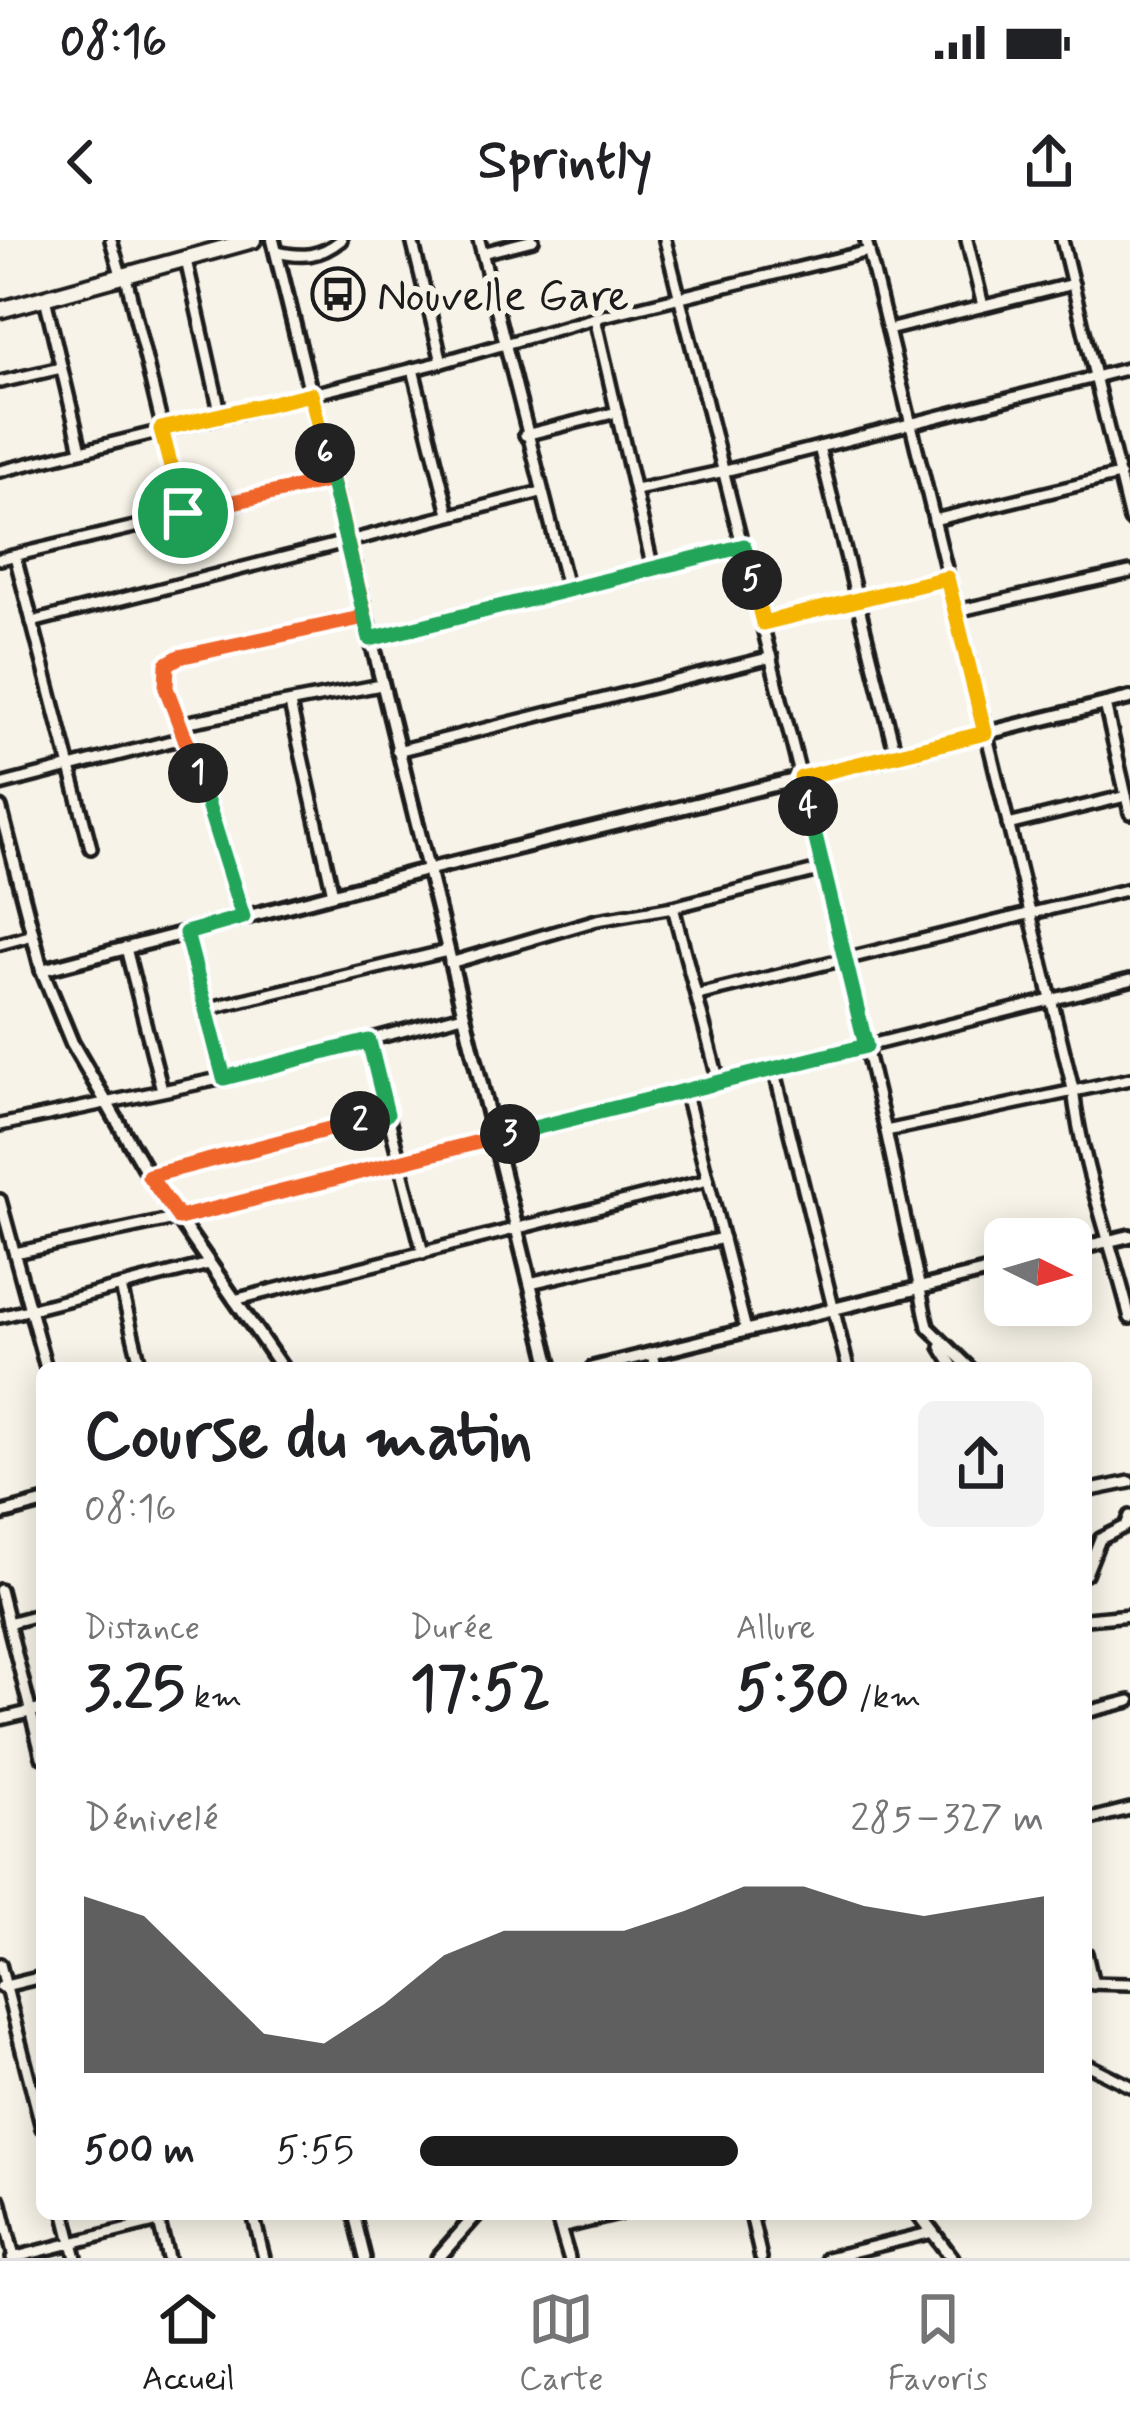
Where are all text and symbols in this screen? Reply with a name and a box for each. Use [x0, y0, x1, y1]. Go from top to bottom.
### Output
text: 08:16 [60, 13, 167, 72]
text: Sprintly [478, 127, 652, 198]
icon: back [48, 129, 114, 195]
icon: share [1016, 129, 1082, 195]
bus stop icon: Nouvelle Gare [310, 266, 366, 322]
place label: Nouvelle Gare [377, 268, 629, 327]
pin: 6 [295, 423, 355, 483]
text: 6 [317, 431, 333, 475]
pin [132, 462, 234, 564]
icon: arrive [150, 480, 216, 546]
pin: 5 [722, 550, 782, 610]
text: 5 [742, 558, 762, 602]
pin: 1 [168, 743, 228, 803]
text: 1 [191, 751, 205, 795]
pin: 4 [778, 776, 838, 836]
text: 4 [798, 784, 818, 828]
pin: 2 [330, 1091, 390, 1151]
text: 2 [352, 1099, 368, 1143]
pin: 3 [480, 1104, 540, 1164]
text: 3 [503, 1112, 517, 1156]
north arrow [984, 1218, 1092, 1326]
map controls [984, 1218, 1092, 1326]
text: Course du matin [84, 1396, 533, 1482]
button: share [918, 1401, 1044, 1527]
text: 08:16 [84, 1484, 177, 1535]
text: Distance [84, 1607, 200, 1651]
text: Durée [410, 1607, 493, 1651]
text: Allure [736, 1607, 815, 1651]
text: 3.25 [84, 1651, 185, 1730]
text: 17:52 [410, 1651, 551, 1730]
text: 5:30 [736, 1651, 849, 1730]
text: km [185, 1676, 242, 1720]
text: /km [849, 1676, 921, 1720]
text: Dénivelé [84, 1794, 218, 1845]
text: 285–327 m [850, 1794, 1044, 1845]
text: 500 m [84, 2126, 195, 2177]
text: 5:55 [276, 2126, 354, 2177]
tab: Accueil [142, 2286, 235, 2402]
tab: Carte [519, 2286, 604, 2402]
tab: Favoris [888, 2286, 988, 2402]

